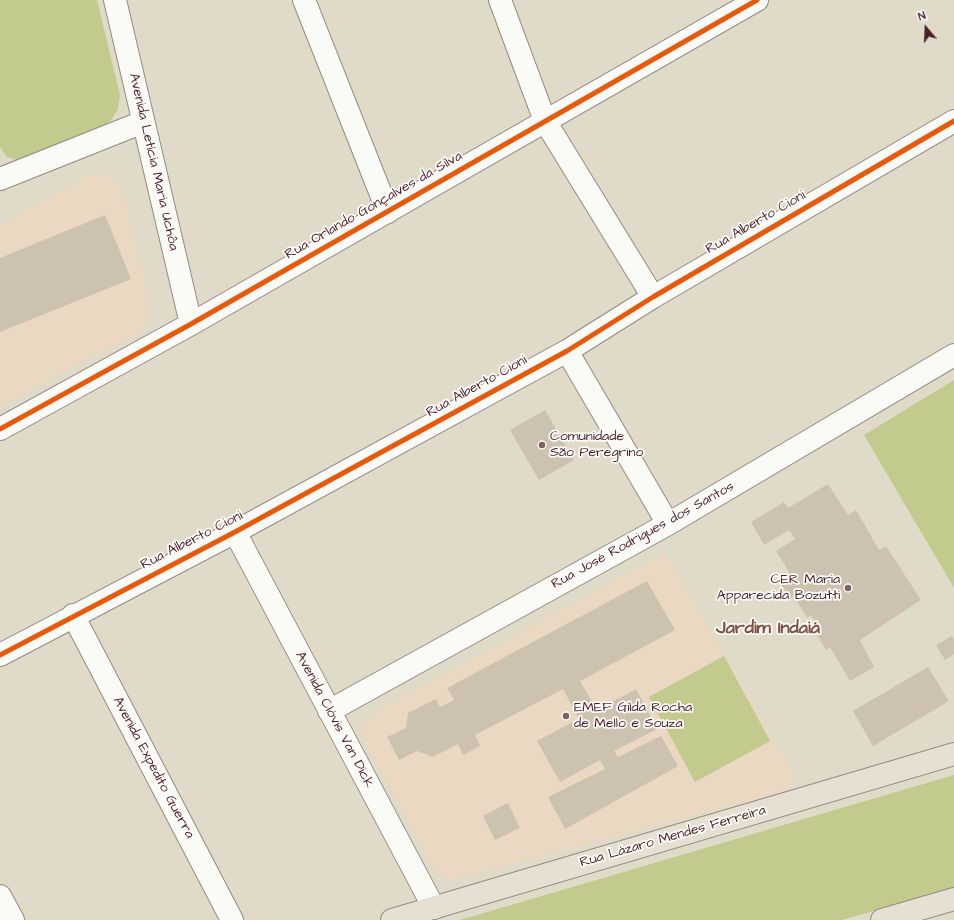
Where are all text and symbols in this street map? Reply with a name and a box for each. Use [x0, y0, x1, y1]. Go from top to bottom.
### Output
north arrow [906, 8, 946, 48]
text: N [916, 8, 928, 24]
street label: Avenida Letícia Maria Uchôa [124, 72, 182, 252]
street label: Rua Orlando Gonçalves da Silva [282, 148, 466, 264]
street label: Rua Alberto Cioni [703, 188, 809, 258]
street label: Rua Alberto Cioni [424, 352, 530, 422]
place label: Comunidade São Peregrino [550, 429, 643, 462]
marker: Comunidade São Peregrino [537, 440, 547, 450]
street label: Rua José Rodrigues dos Santos [549, 479, 737, 593]
street label: Rua Alberto Cioni [138, 508, 246, 574]
place label: CER Maria Apparecida Bozutti [717, 572, 840, 604]
marker: CER Maria Apparecida Bozutti [843, 583, 853, 593]
district label: Jardim Indaiá [716, 618, 820, 640]
street label: Avenida Clóvis Van Dick [291, 649, 377, 791]
street label: Avenida Expedito Guerra [108, 694, 198, 842]
place label: EMEF Gilda Rocha de Mello e Souza [574, 700, 692, 732]
marker: EMEF Gilda Rocha de Mello e Souza [561, 711, 571, 721]
street label: Rua Lázaro Mendes Ferreira [578, 802, 768, 872]

